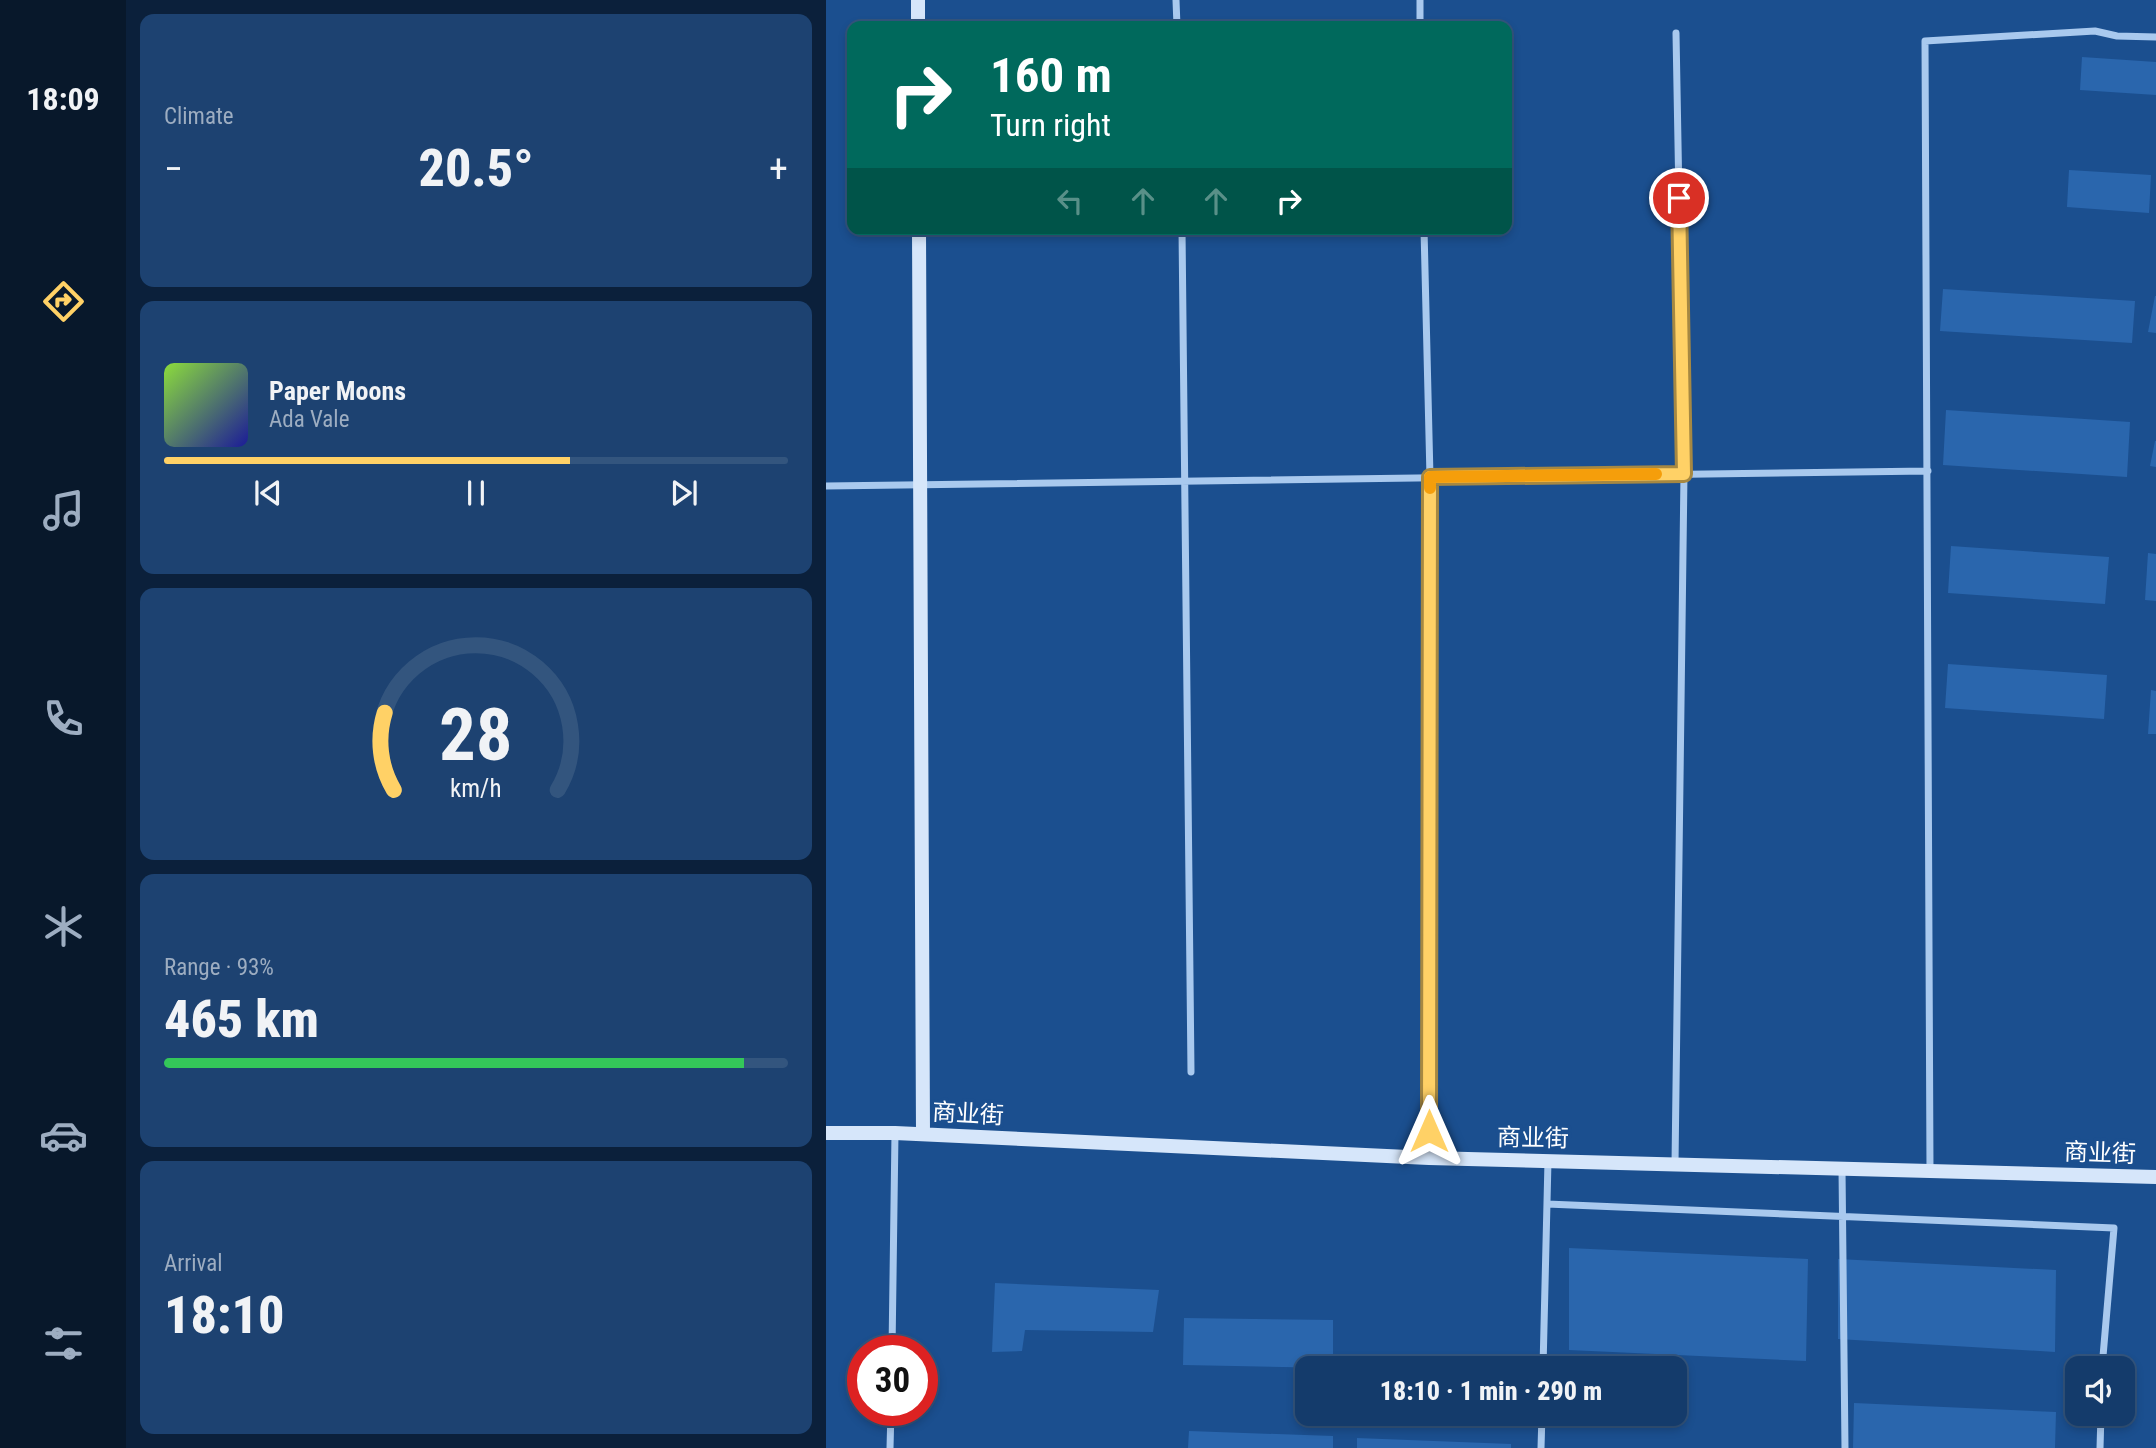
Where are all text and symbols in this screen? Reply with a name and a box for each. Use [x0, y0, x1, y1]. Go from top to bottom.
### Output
text: 160 m [990, 47, 1112, 104]
icon: right [875, 49, 966, 140]
text: 18:09 [26, 80, 100, 118]
text: Climate [164, 103, 234, 130]
text: Turn right [990, 106, 1111, 144]
text: 20.5° [418, 138, 534, 199]
text: − [164, 147, 183, 191]
text: + [769, 147, 788, 191]
pin [1649, 168, 1709, 228]
icon: arrive [1660, 179, 1698, 217]
icon: left [1051, 182, 1089, 220]
icon: ahead [1124, 182, 1162, 220]
icon: ahead [1197, 182, 1235, 220]
icon: right [1270, 182, 1308, 220]
icon: directions [39, 277, 88, 326]
text: Paper Moons [269, 376, 406, 406]
text: Ada Vale [269, 406, 349, 433]
icon: previous [249, 474, 287, 512]
icon: pause [457, 474, 495, 512]
icon: next [665, 474, 703, 512]
icon: music [39, 486, 88, 535]
text: 28 [439, 692, 513, 778]
icon: phone [39, 694, 88, 743]
text: km/h [450, 774, 502, 803]
icon: climate [39, 902, 88, 951]
text: Range · 93% [164, 954, 274, 981]
text: 465 km [164, 989, 319, 1050]
position arrow [1392, 1094, 1466, 1168]
street label: 商业街 [931, 1098, 1005, 1130]
icon: car [39, 1111, 88, 1160]
street label: 商业街 [1497, 1123, 1569, 1153]
street label: 商业街 [2064, 1138, 2136, 1168]
text: Arrival [164, 1250, 223, 1277]
text: 18:10 [164, 1285, 284, 1346]
icon: filters [39, 1319, 88, 1368]
speed limit sign: 30 [847, 1335, 938, 1426]
map controls [2065, 1356, 2135, 1426]
button: sound [2065, 1356, 2135, 1426]
text: 18:10 · 1 min · 290 m [1380, 1376, 1602, 1406]

